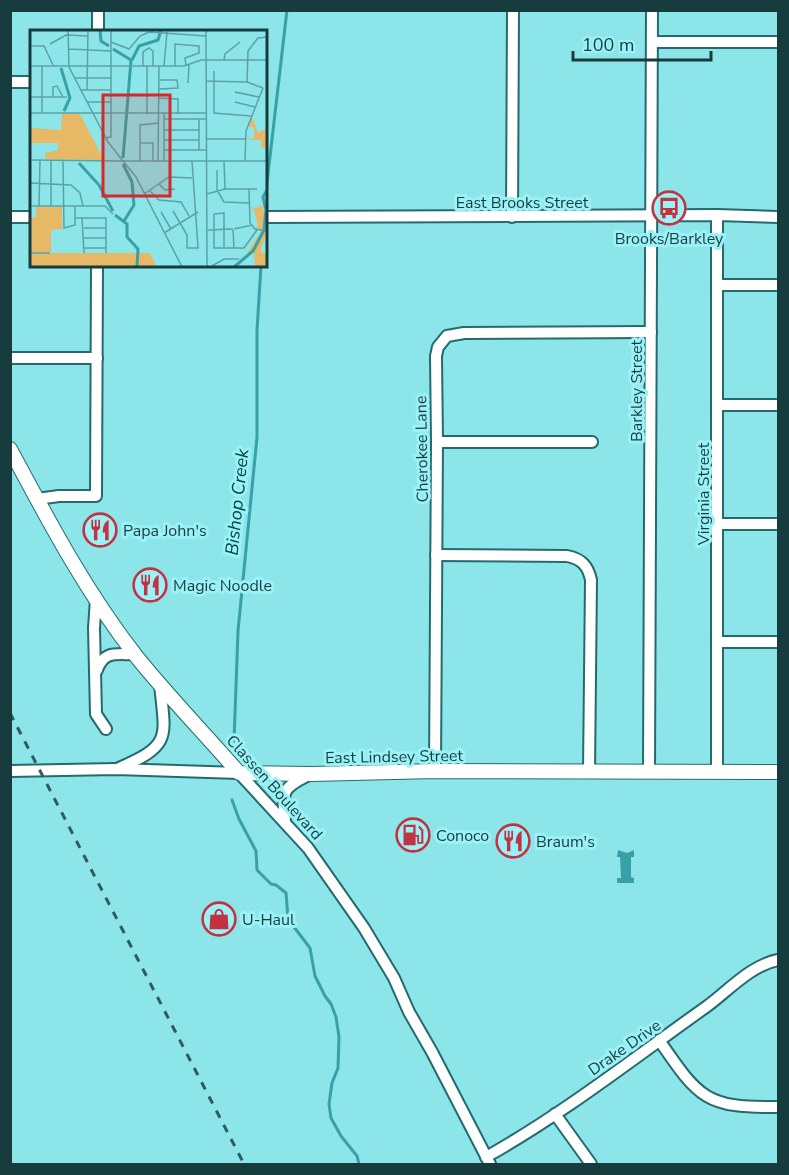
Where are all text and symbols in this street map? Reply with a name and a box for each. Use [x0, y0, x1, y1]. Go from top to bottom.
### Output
scale bar [573, 24, 711, 62]
inset map [30, 30, 267, 267]
text: 100 m [582, 33, 634, 57]
bus stop icon: Brooks/Barkley [651, 190, 687, 226]
street label: East Brooks Street [456, 192, 589, 214]
place label: Brooks/Barkley [615, 228, 724, 250]
street label: Barkley Street [626, 340, 648, 442]
street label: Cherokee Lane [410, 396, 434, 502]
street label: Virginia Street [693, 442, 715, 546]
water label: Bishop Creek [219, 447, 255, 556]
restaurant icon: Papa John's [82, 512, 118, 548]
place label: Papa John's [123, 520, 207, 542]
restaurant icon: Magic Noodle [132, 567, 168, 603]
place label: Magic Noodle [173, 575, 272, 597]
street label: Classen Boulevard [221, 730, 327, 845]
street label: East Lindsey Street [325, 745, 464, 769]
fuel station icon: Conoco [395, 817, 431, 853]
restaurant icon: Braum's [495, 823, 531, 859]
place label: Conoco [436, 825, 489, 847]
place label: Braum's [536, 831, 595, 853]
shop icon: U-Haul [201, 901, 237, 937]
place label: U-Haul [242, 909, 295, 931]
street label: Drake Drive [584, 1015, 665, 1081]

